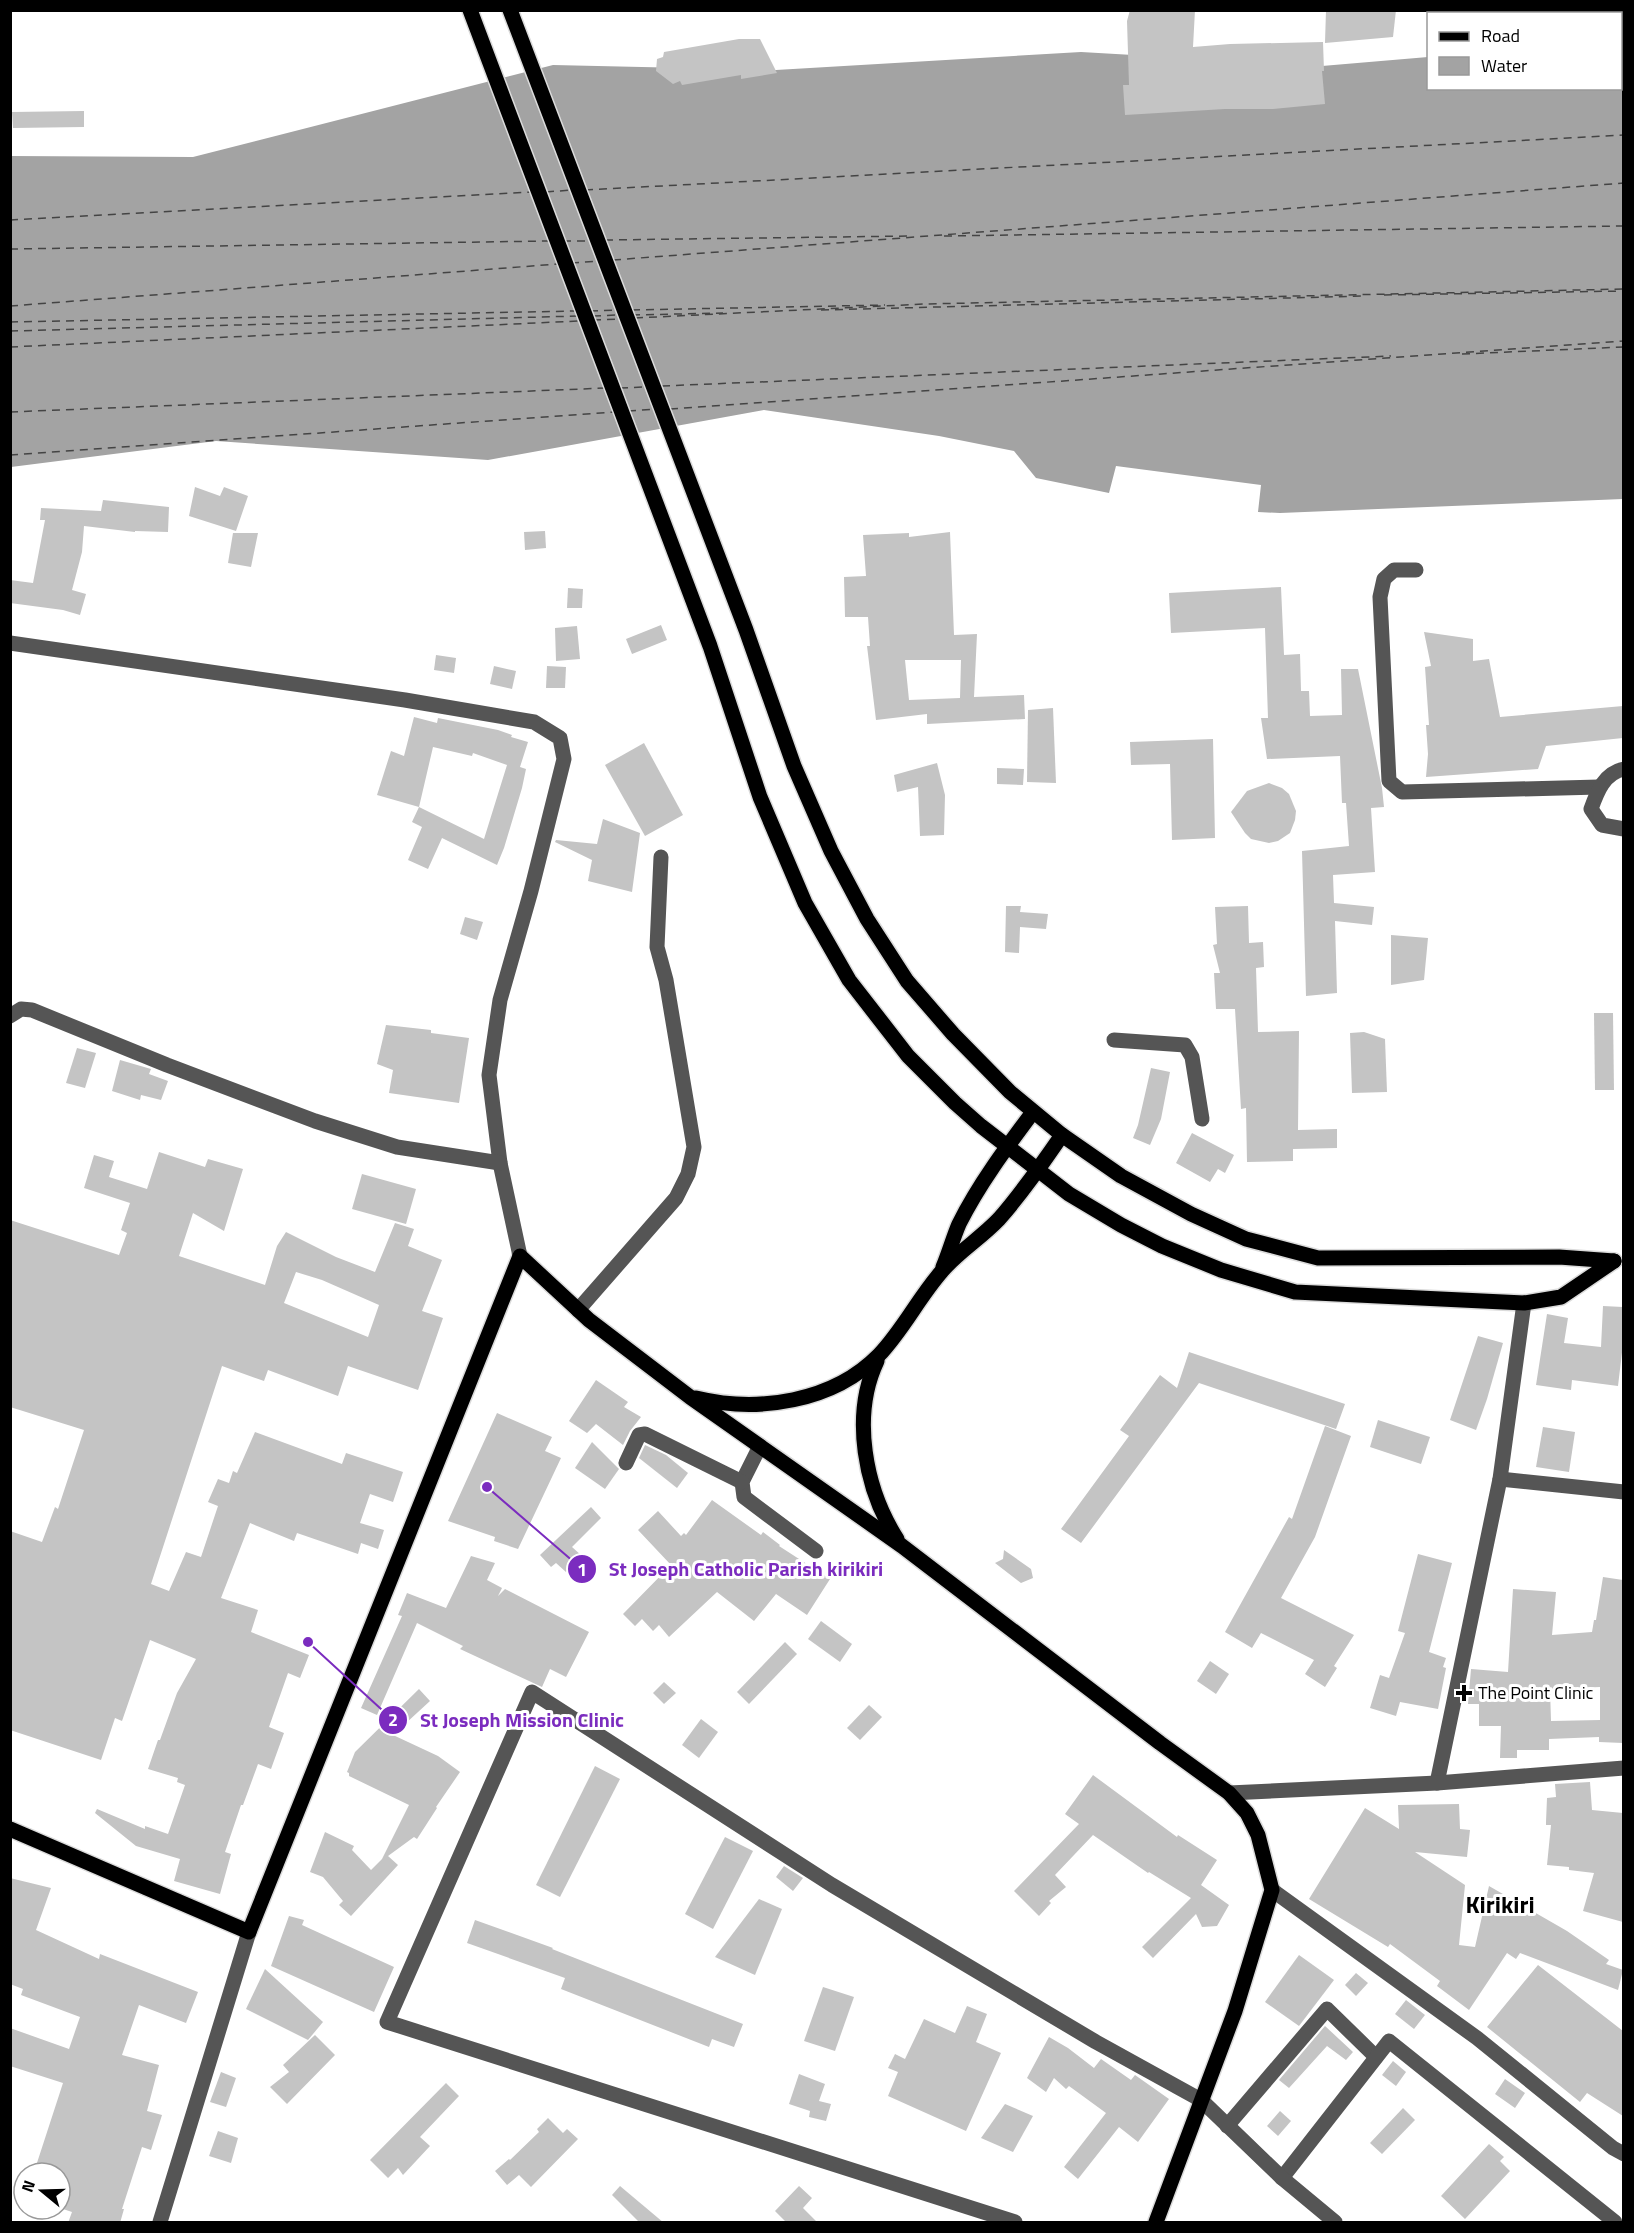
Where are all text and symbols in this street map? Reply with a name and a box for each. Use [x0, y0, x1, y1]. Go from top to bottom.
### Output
legend [1427, 12, 1622, 90]
text: Road [1481, 22, 1520, 49]
text: Water [1481, 52, 1527, 79]
callout: St Joseph Catholic Parish kirikiri [567, 1550, 896, 1588]
text: St Joseph Catholic Parish kirikiri [609, 1553, 883, 1584]
text: 1 [577, 1556, 587, 1583]
place label: The Point Clinic [1478, 1679, 1594, 1706]
marker: The Point Clinic [1455, 1684, 1473, 1702]
callout: St Joseph Mission Clinic [378, 1701, 636, 1739]
text: St Joseph Mission Clinic [420, 1704, 624, 1735]
text: 2 [388, 1706, 398, 1733]
district label: Kirikiri [1465, 1886, 1535, 1922]
north arrow [12, 2161, 72, 2221]
text: N [15, 2177, 41, 2195]

